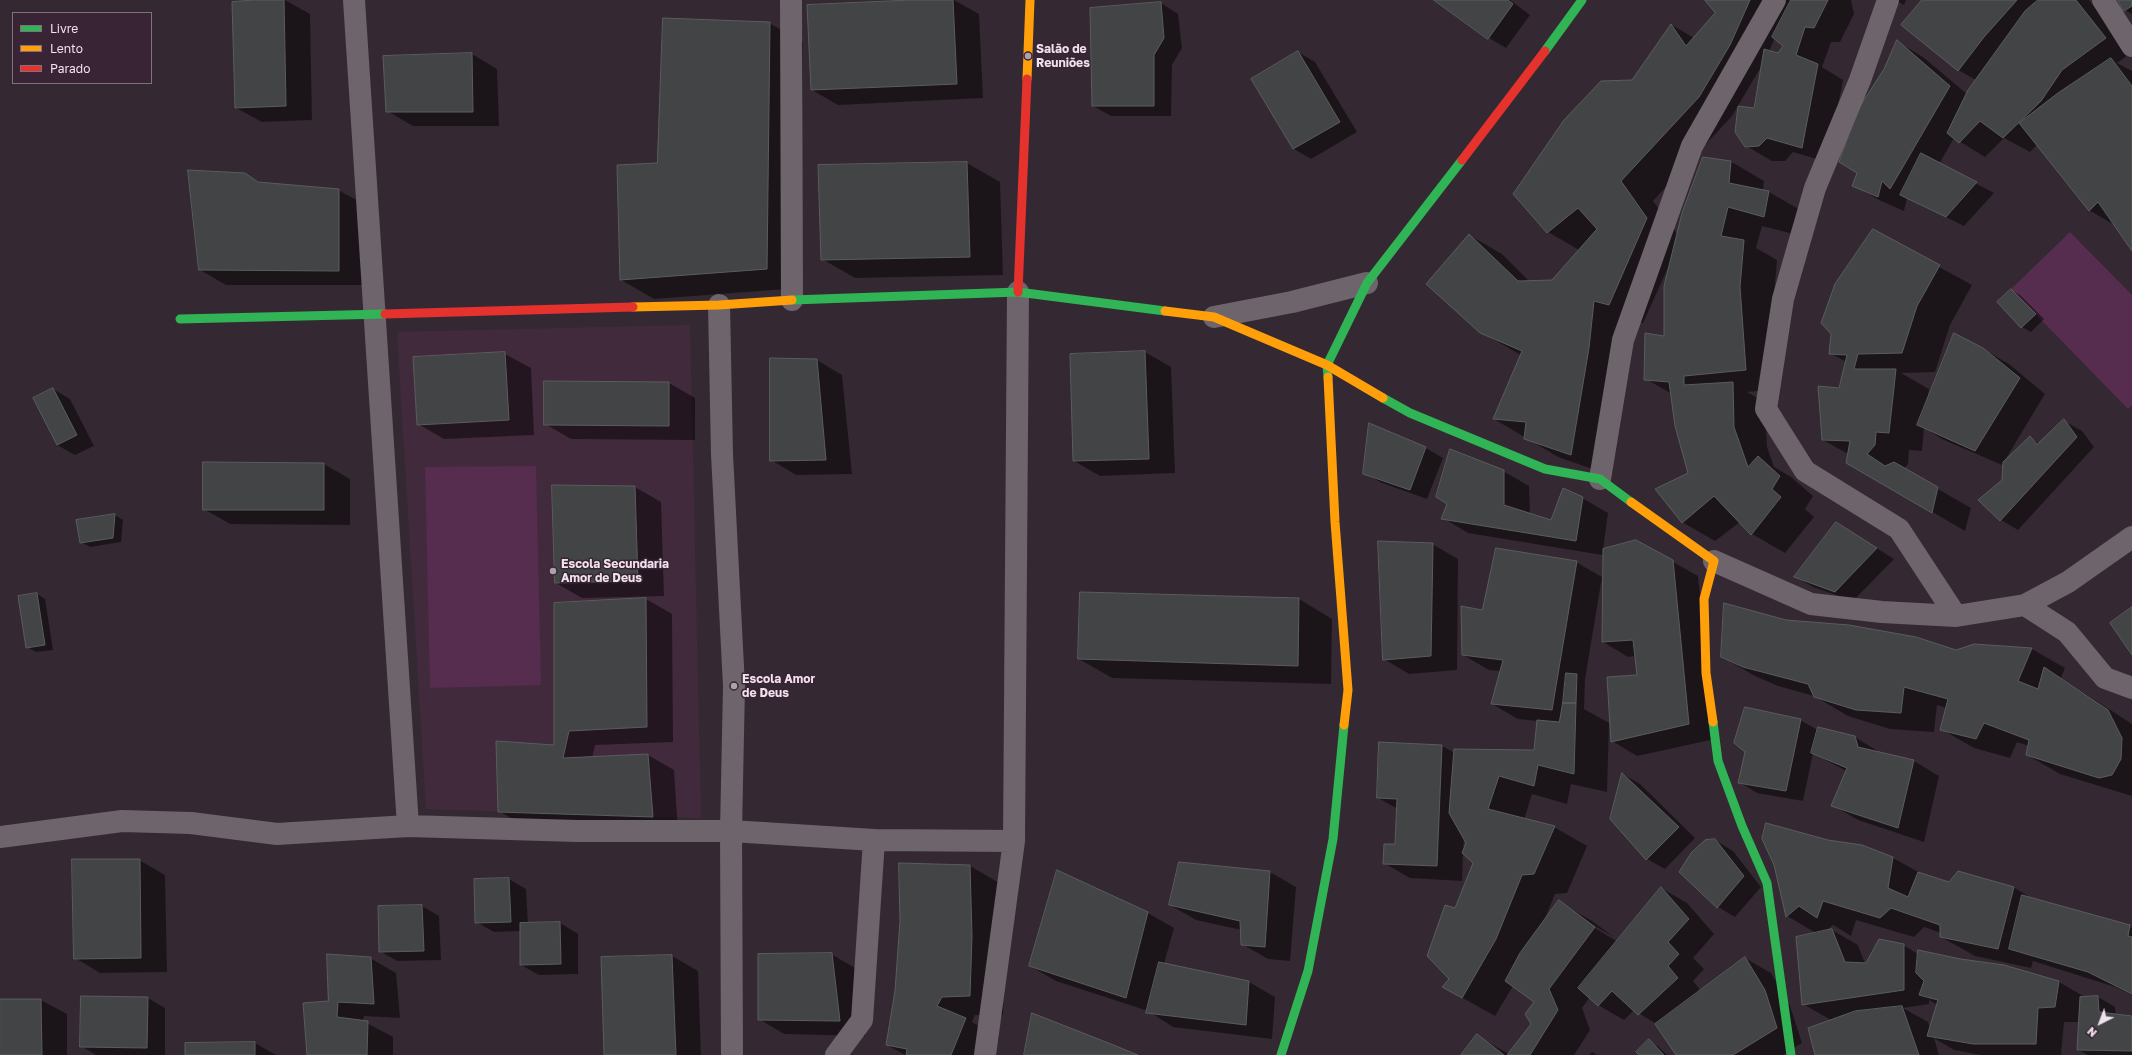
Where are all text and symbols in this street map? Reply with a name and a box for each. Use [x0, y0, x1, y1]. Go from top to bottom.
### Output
legend [12, 12, 152, 84]
text: Livre [50, 21, 78, 36]
text: Lento [50, 41, 83, 56]
place label: Salão de Reuniões [1036, 42, 1090, 70]
marker: Salão de Reuniões [1023, 51, 1033, 61]
text: Parado [50, 61, 90, 76]
place label: Escola Secundaria Amor de Deus [561, 557, 669, 585]
marker: Escola Secundaria Amor de Deus [548, 566, 558, 576]
place label: Escola Amor de Deus [742, 672, 815, 700]
marker: Escola Amor de Deus [729, 681, 739, 691]
north arrow [2080, 1003, 2120, 1043]
text: N [2084, 1025, 2099, 1040]

